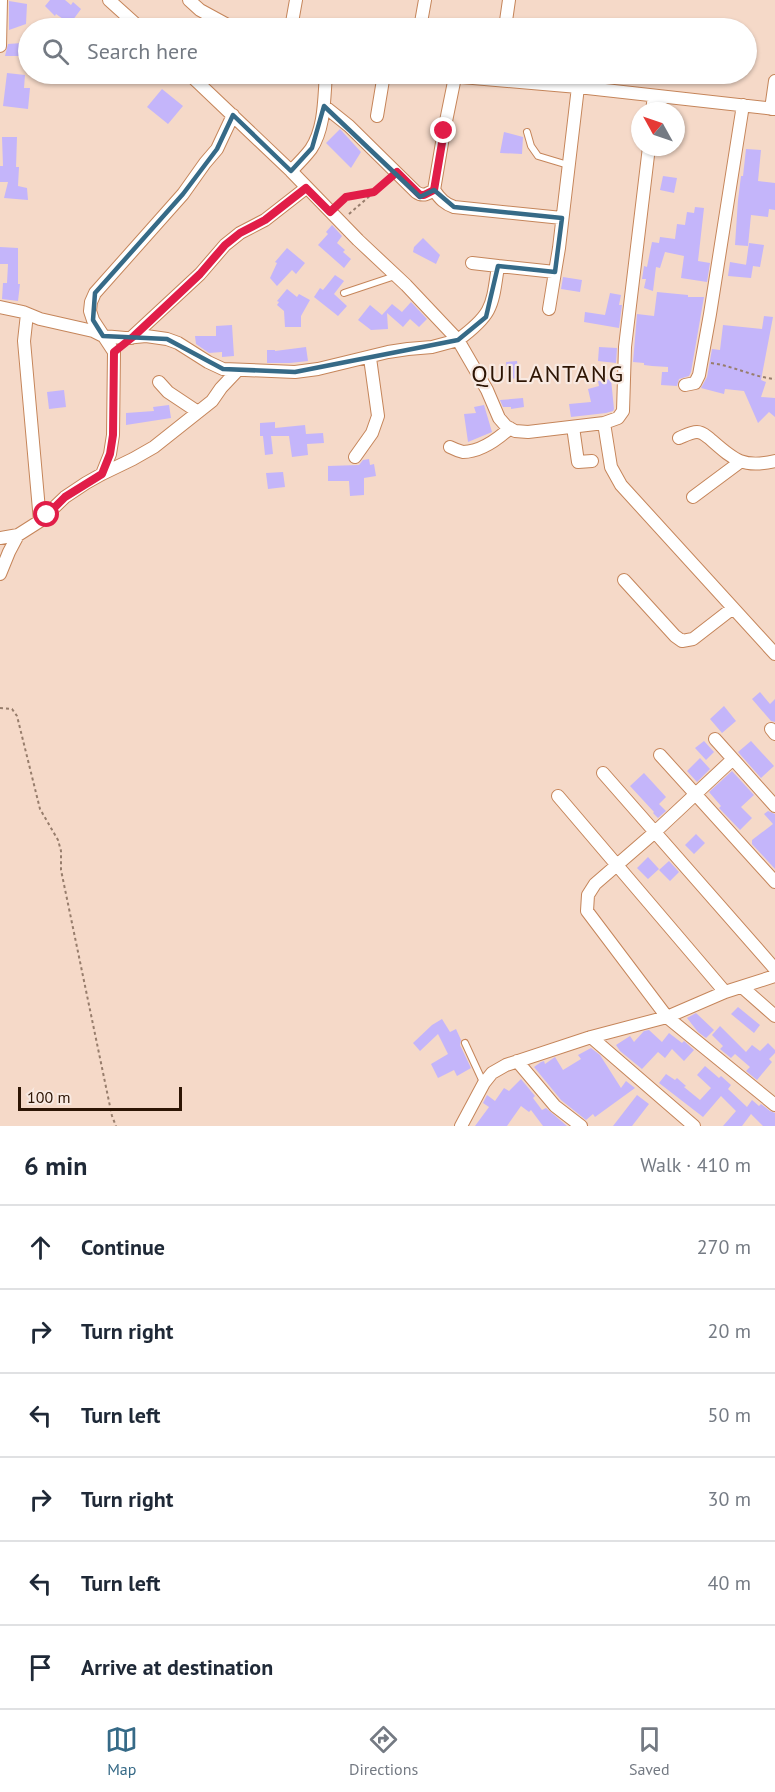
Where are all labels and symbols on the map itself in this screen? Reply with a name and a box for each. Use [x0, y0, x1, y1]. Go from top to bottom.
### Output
north arrow [631, 102, 685, 156]
route end [430, 117, 456, 143]
district label: QUILANTANG [471, 358, 625, 389]
route start [33, 501, 59, 527]
scale bar [18, 1084, 182, 1112]

